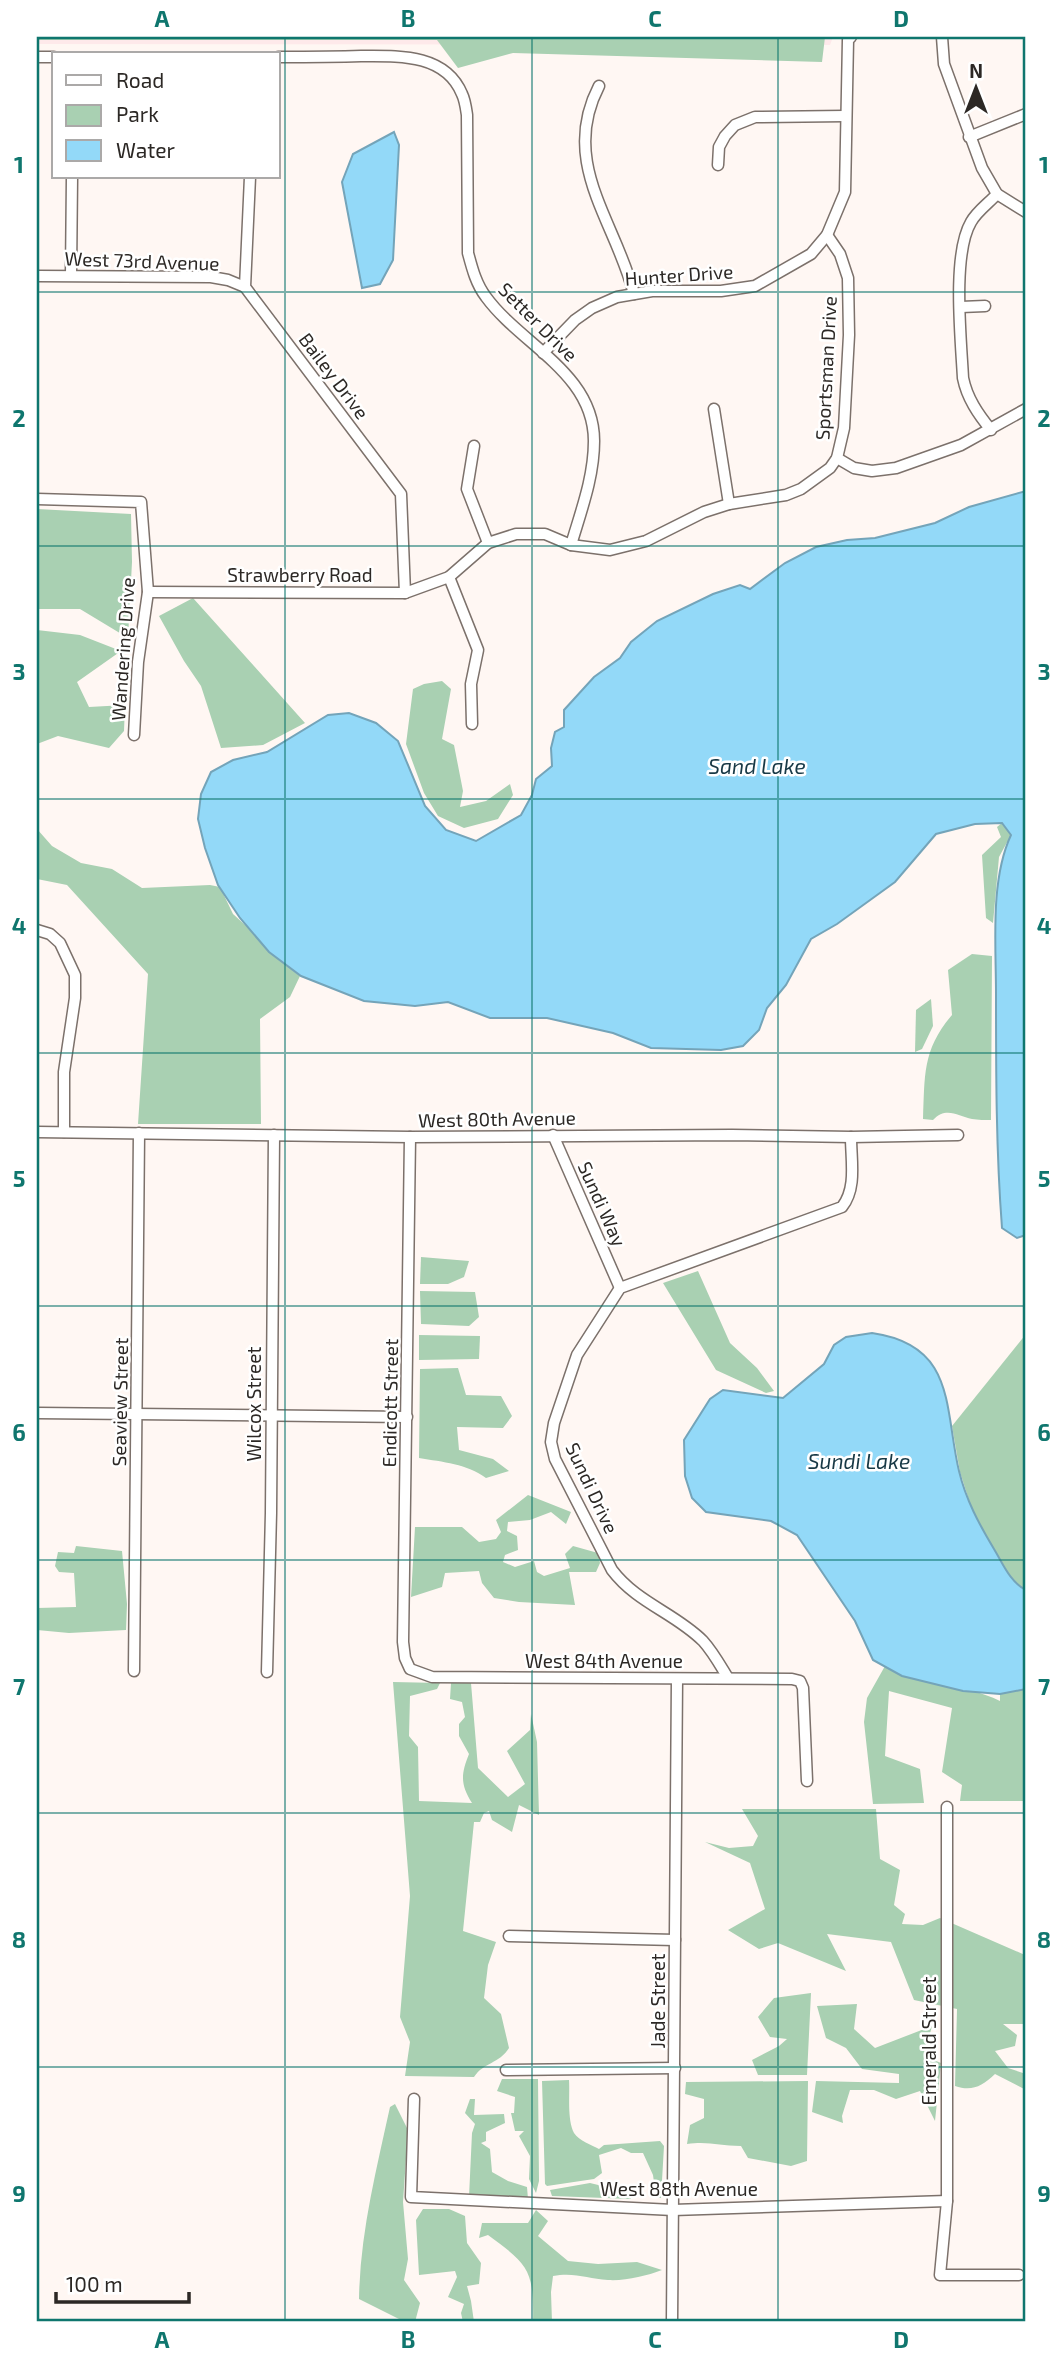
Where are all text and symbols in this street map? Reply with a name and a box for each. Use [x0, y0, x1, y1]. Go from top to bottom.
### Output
text: A [154, 4, 170, 32]
text: B [401, 4, 415, 32]
text: C [648, 4, 662, 32]
text: D [893, 4, 909, 32]
legend [52, 52, 280, 178]
north arrow [940, 52, 1010, 122]
text: N [969, 59, 983, 82]
text: Road [116, 67, 164, 92]
text: Park [116, 101, 159, 126]
text: Water [116, 137, 175, 162]
text: 1 [14, 150, 24, 178]
text: 1 [1039, 150, 1049, 178]
street label: West 73rd Avenue [64, 246, 220, 275]
street label: Hunter Drive [624, 259, 734, 290]
street label: Setter Drive [494, 277, 583, 366]
street label: Sportsman Drive [810, 295, 841, 441]
street label: Bailey Drive [295, 328, 374, 423]
text: 2 [12, 404, 26, 432]
text: 2 [1037, 404, 1051, 432]
street label: Strawberry Road [227, 563, 373, 586]
street label: Wandering Drive [106, 577, 139, 721]
text: 3 [12, 657, 26, 685]
text: 3 [1037, 657, 1051, 685]
water label: Sand Lake [708, 753, 806, 778]
text: 4 [12, 911, 26, 939]
text: 4 [1037, 911, 1051, 939]
street label: West 80th Avenue [418, 1106, 576, 1131]
street label: Sundi Way [574, 1158, 631, 1250]
text: 5 [13, 1164, 25, 1192]
text: 5 [1038, 1164, 1050, 1192]
street label: Seaview Street [107, 1338, 132, 1466]
street label: Endicott Street [377, 1338, 402, 1468]
street label: Wilcox Street [242, 1346, 265, 1462]
text: 6 [12, 1418, 26, 1446]
text: 6 [1037, 1418, 1051, 1446]
street label: Sundi Drive [561, 1439, 623, 1537]
water label: Sundi Lake [808, 1448, 910, 1473]
street label: West 84th Avenue [525, 1649, 683, 1672]
text: 7 [13, 1672, 25, 1700]
text: 7 [1038, 1672, 1050, 1700]
text: 8 [12, 1925, 26, 1953]
text: 8 [1037, 1925, 1051, 1953]
street label: Jade Street [646, 1953, 669, 2049]
street label: Emerald Street [917, 1976, 940, 2106]
street label: West 88th Avenue [600, 2177, 758, 2200]
text: 9 [12, 2179, 26, 2207]
text: 9 [1037, 2179, 1051, 2207]
scale bar [56, 2261, 189, 2305]
text: 100 m [66, 2271, 123, 2296]
text: A [154, 2325, 170, 2353]
text: B [401, 2325, 415, 2353]
text: C [648, 2325, 662, 2353]
text: D [893, 2325, 909, 2353]

